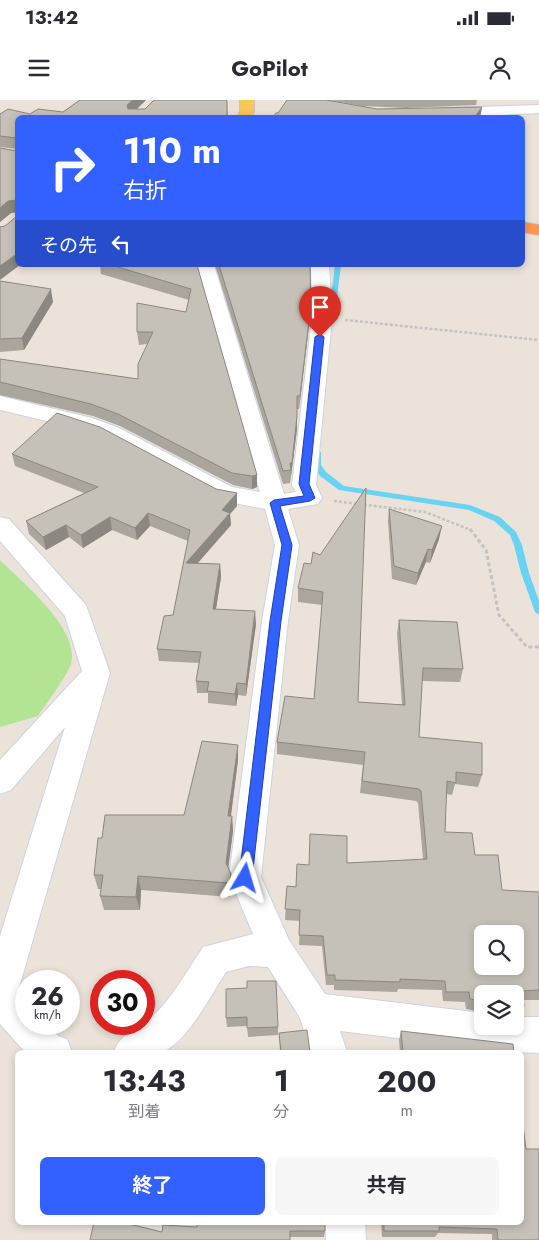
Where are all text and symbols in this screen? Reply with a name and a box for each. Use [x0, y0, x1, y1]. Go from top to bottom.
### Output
text: 13:42 [25, 4, 78, 31]
text: GoPilot [231, 52, 308, 84]
icon: menu [25, 54, 53, 82]
icon: person [486, 54, 514, 82]
text: 110 m [123, 126, 221, 176]
icon: right [40, 135, 105, 200]
text: 右折 [123, 174, 167, 206]
icon: left [107, 230, 135, 258]
text: その先 [40, 232, 97, 259]
pin [299, 286, 341, 337]
icon: arrive [306, 293, 334, 321]
position arrow [218, 851, 270, 903]
map controls [474, 925, 524, 1035]
button: search [474, 925, 524, 975]
speed limit sign: 30 [90, 970, 155, 1035]
text: 26 [31, 978, 64, 1014]
button: layers [474, 985, 524, 1035]
text: km/h [34, 1006, 61, 1024]
text: 13:43 [103, 1059, 186, 1102]
text: 1 [274, 1059, 289, 1102]
text: 200 [377, 1060, 436, 1103]
text: m [400, 1099, 413, 1122]
text: 到着 [128, 1100, 160, 1123]
text: 分 [273, 1100, 289, 1123]
button: 終了 [40, 1157, 265, 1215]
button: 共有 [275, 1157, 499, 1215]

